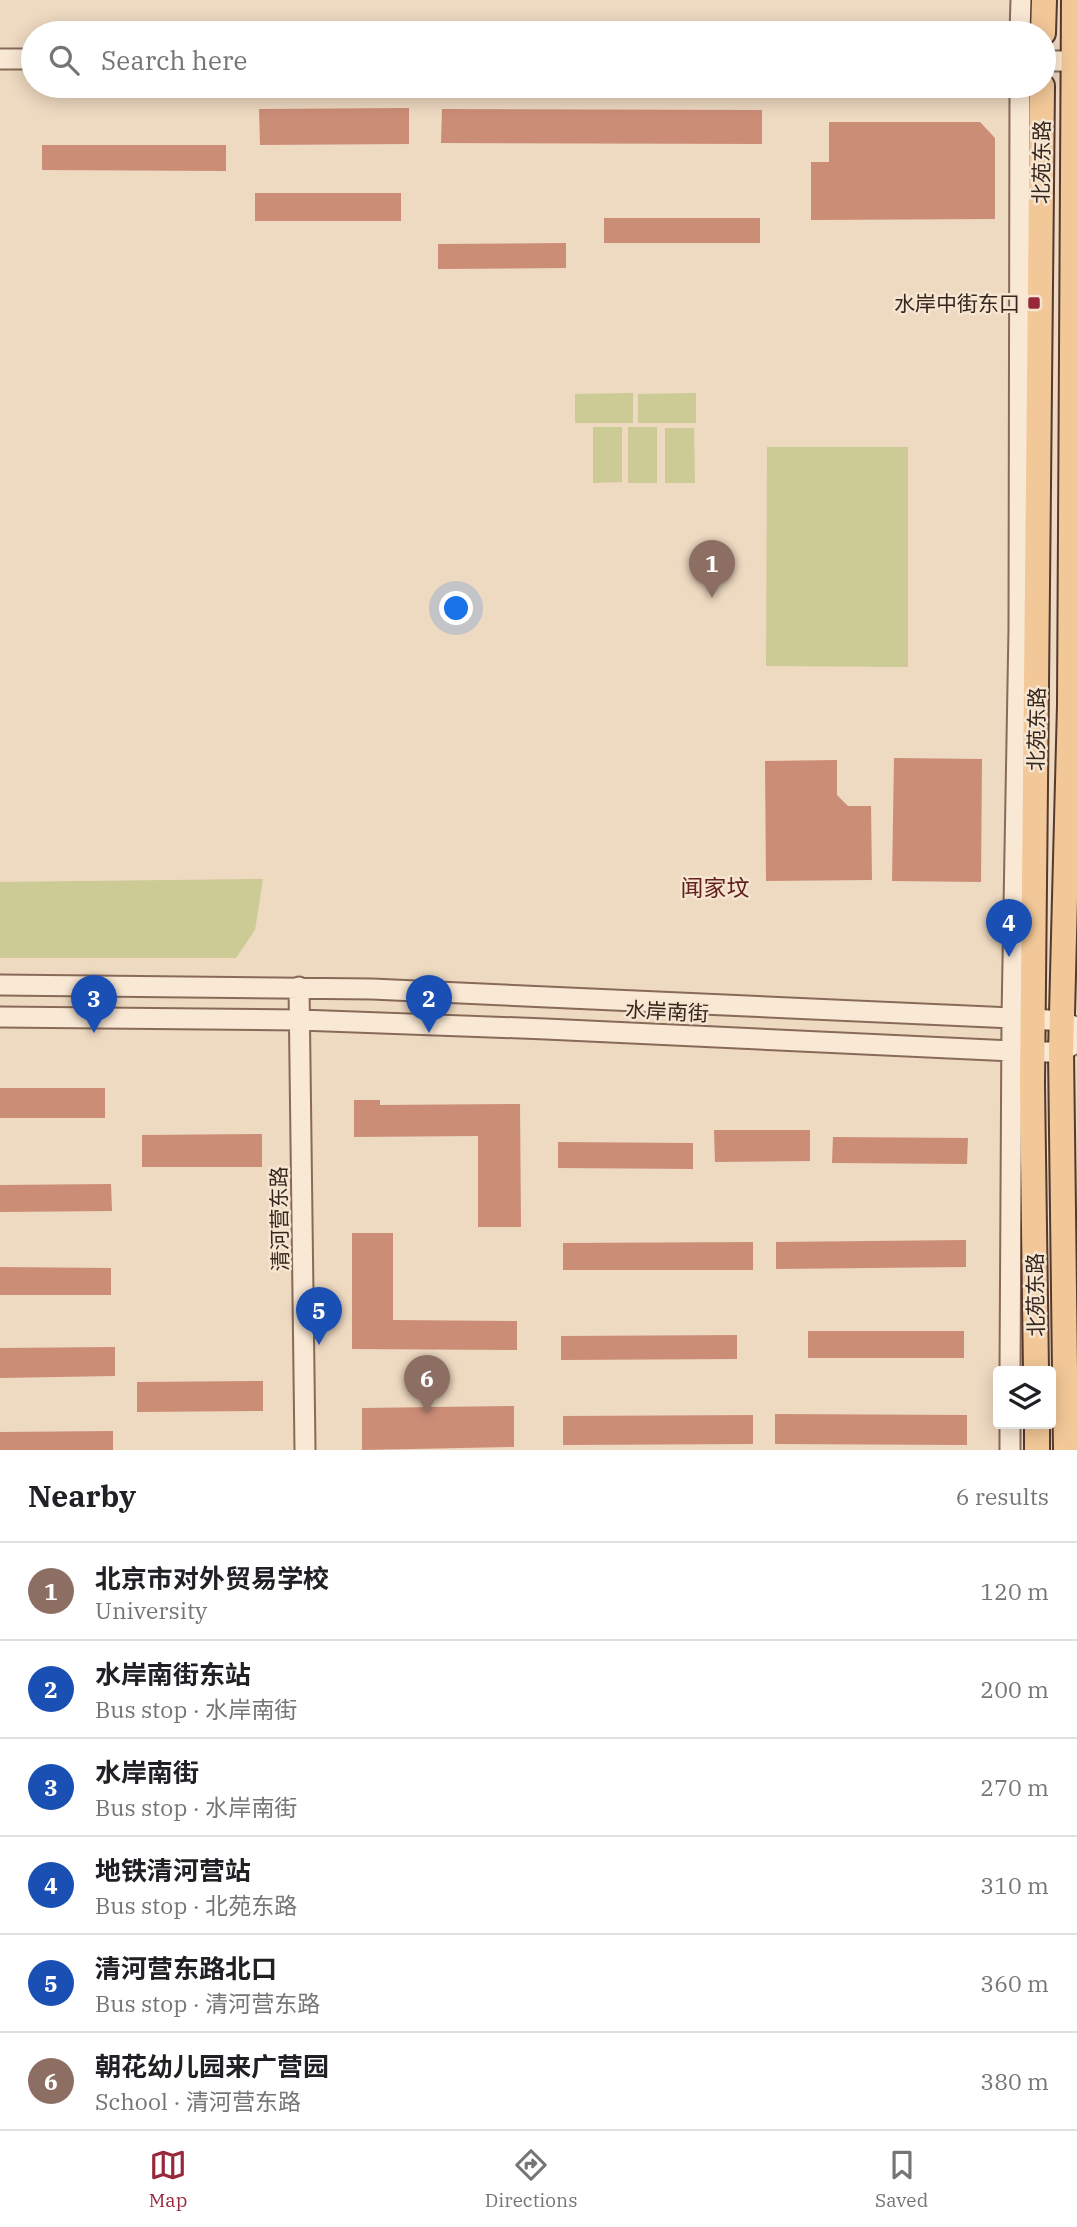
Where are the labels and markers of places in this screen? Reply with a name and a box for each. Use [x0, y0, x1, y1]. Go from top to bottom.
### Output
place label: 水岸中街东口 [894, 289, 1020, 317]
marker: 水岸中街东口 [1026, 295, 1042, 311]
pin: 1 [689, 540, 735, 598]
pin: 4 [986, 899, 1032, 957]
pin: 3 [71, 975, 117, 1033]
pin: 2 [406, 975, 452, 1033]
pin: 5 [296, 1287, 342, 1345]
pin: 6 [404, 1355, 450, 1413]

